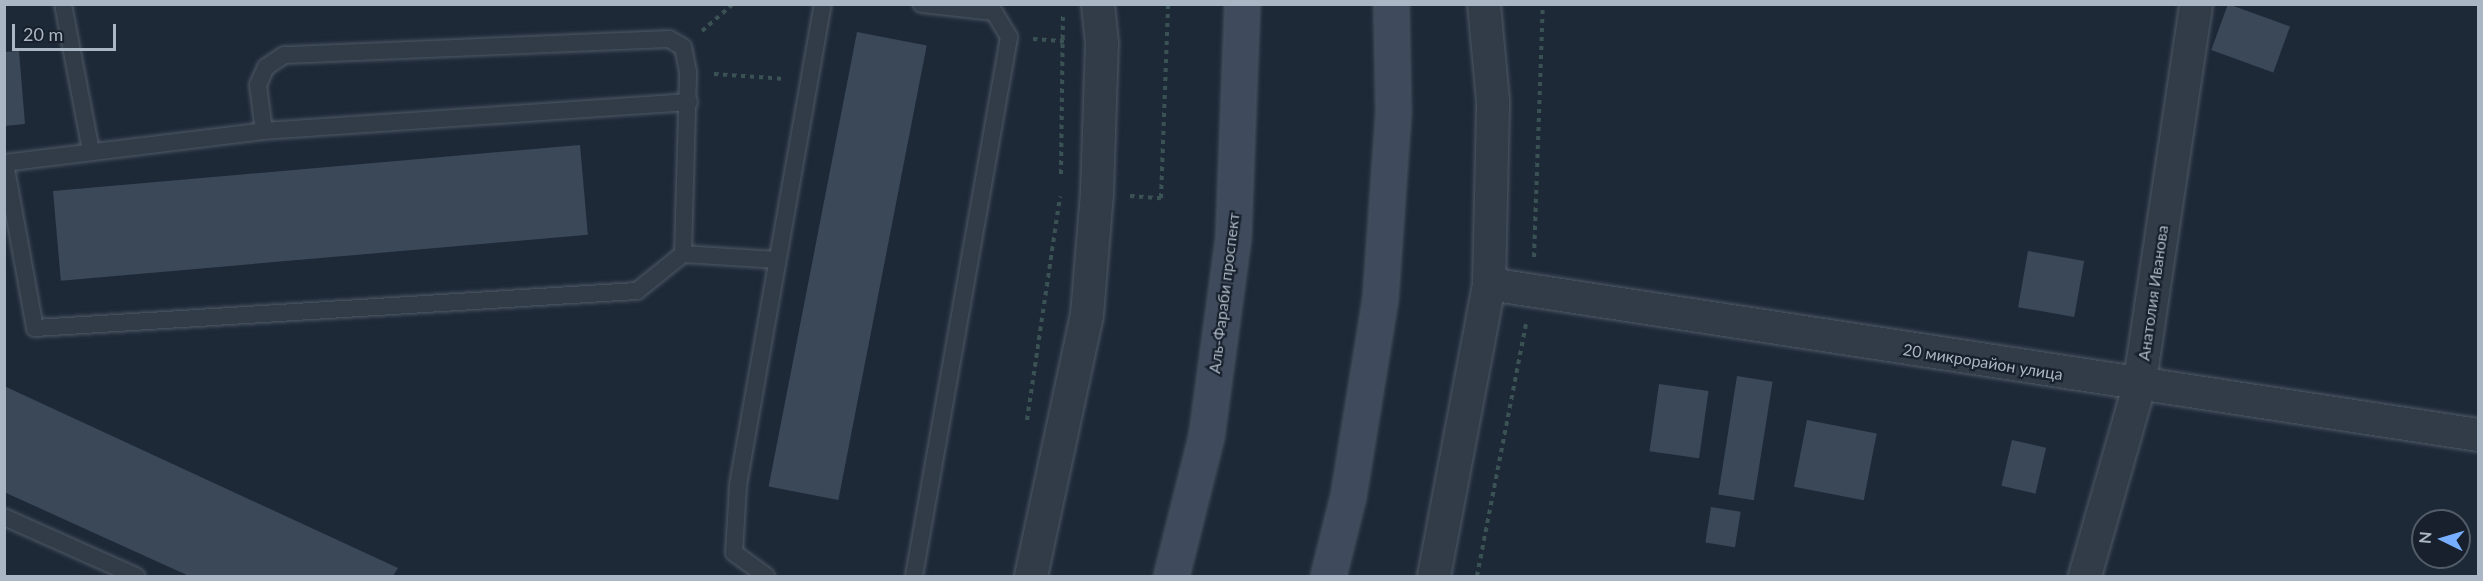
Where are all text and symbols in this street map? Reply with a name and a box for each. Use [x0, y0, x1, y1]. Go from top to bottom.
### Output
scale bar [15, 12, 118, 50]
text: 20 m [23, 23, 63, 45]
street label: Аль-Фараби проспект [1205, 211, 1243, 375]
street label: Анатолия Иванова [2134, 224, 2172, 362]
street label: 20 микрорайон улица [1902, 340, 2064, 384]
north arrow [2411, 509, 2471, 569]
text: N [2415, 531, 2435, 545]

